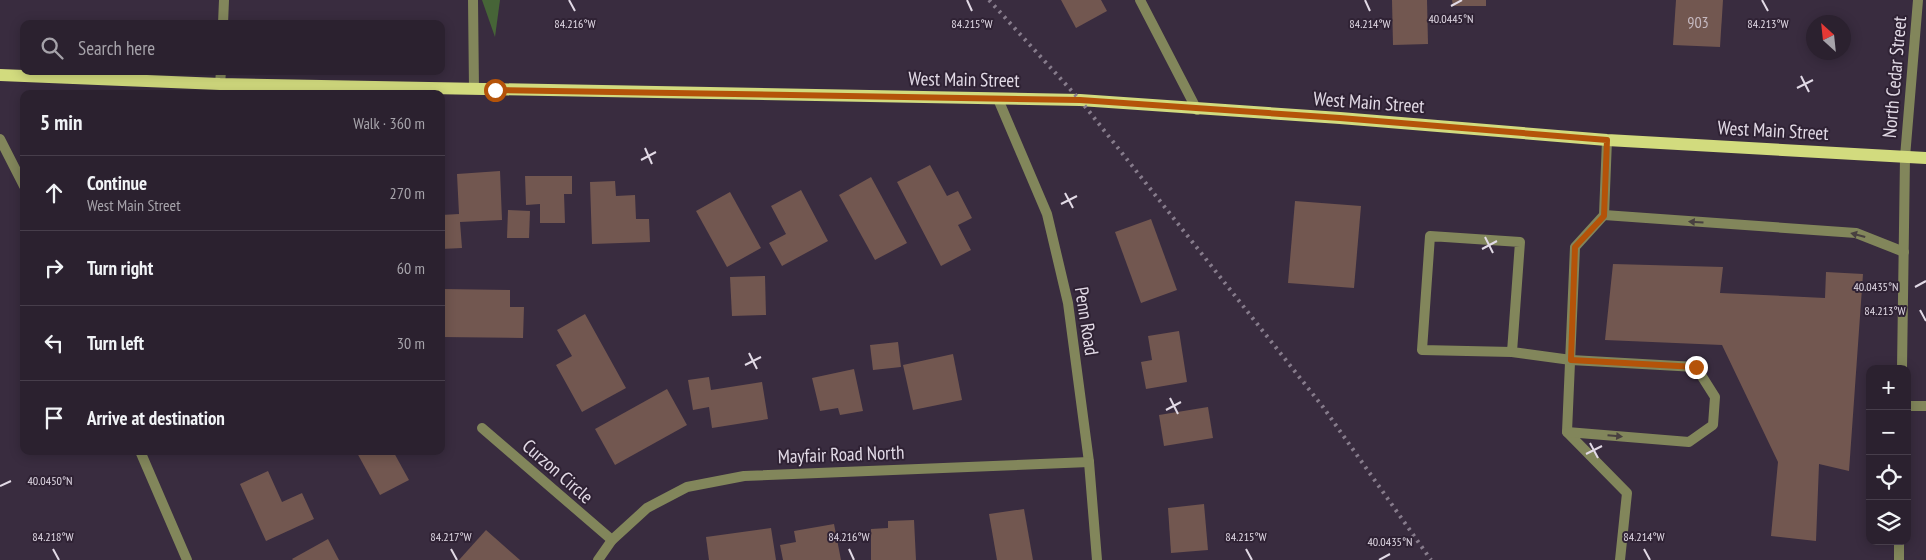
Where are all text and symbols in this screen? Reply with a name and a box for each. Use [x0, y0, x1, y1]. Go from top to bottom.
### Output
text: 40.0445°N [1428, 11, 1474, 26]
house number: 903 [1687, 12, 1709, 32]
street label: North Cedar Street [1877, 14, 1911, 139]
north arrow [1806, 15, 1851, 60]
text: 84.216°W [554, 16, 596, 31]
text: 84.215°W [951, 16, 993, 31]
text: 84.214°W [1349, 16, 1391, 31]
text: 84.213°W [1747, 16, 1789, 31]
search box [20, 20, 445, 75]
icon: search [38, 34, 66, 62]
text: Search here [78, 36, 155, 60]
street label: West Main Street [908, 66, 1021, 92]
route start [484, 79, 507, 102]
street label: West Main Street [1313, 86, 1426, 118]
text: 5 min [40, 109, 82, 136]
text: Walk · 360 m [353, 113, 425, 133]
street label: West Main Street [1717, 115, 1830, 145]
text: Continue [87, 171, 147, 195]
icon: ahead [40, 179, 68, 207]
text: 270 m [390, 183, 425, 203]
text: West Main Street [87, 195, 181, 215]
one-way arrow [1688, 218, 1704, 226]
one-way arrow [1850, 231, 1866, 239]
icon: right [40, 254, 68, 282]
text: Turn right [87, 256, 153, 280]
text: 60 m [397, 258, 425, 278]
text: 40.0435°N [1853, 279, 1899, 294]
street label: Penn Road [1070, 285, 1104, 357]
text: 84.213°W [1864, 303, 1906, 318]
icon: left [40, 329, 68, 357]
text: Turn left [87, 331, 144, 355]
text: 30 m [397, 333, 425, 353]
route end [1685, 356, 1708, 379]
map controls [1866, 365, 1911, 545]
button: + [1866, 365, 1911, 410]
icon: arrive [40, 404, 68, 432]
text: Arrive at destination [87, 406, 225, 430]
button: − [1866, 410, 1911, 455]
one-way arrow [1607, 432, 1623, 440]
street label: Curzon Circle [518, 434, 599, 508]
street label: Mayfair Road North [777, 440, 905, 468]
button: locate [1866, 455, 1911, 500]
text: 40.0450°N [27, 473, 73, 488]
button: layers [1866, 500, 1911, 545]
text: 84.218°W [32, 529, 74, 544]
text: 84.217°W [430, 529, 472, 544]
text: 84.216°W [828, 529, 870, 544]
text: 84.215°W [1225, 529, 1267, 544]
text: 84.214°W [1623, 529, 1665, 544]
text: 40.0435°N [1367, 534, 1413, 549]

